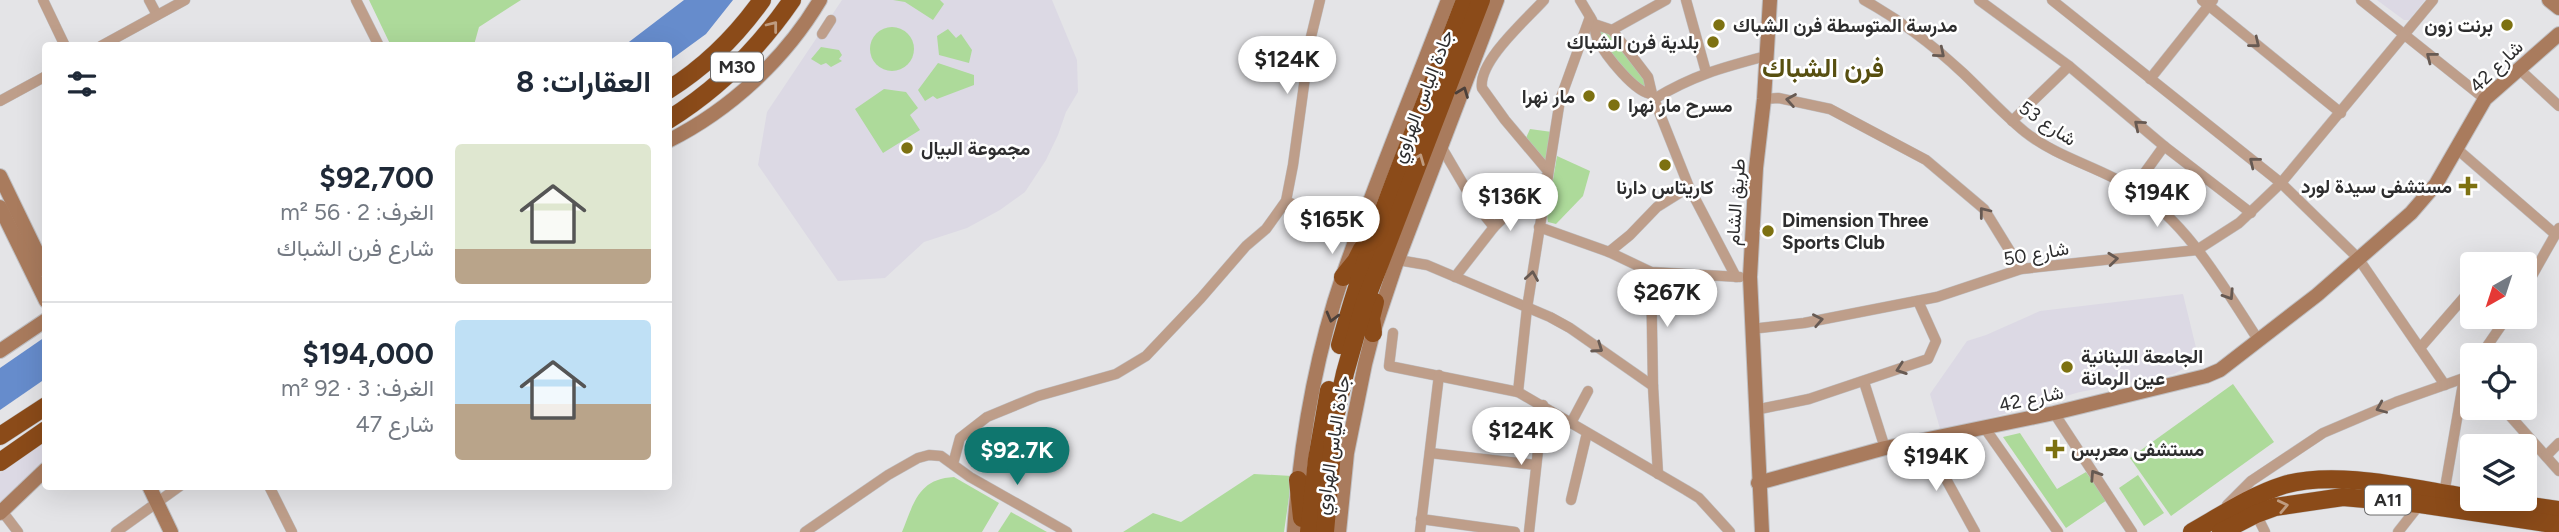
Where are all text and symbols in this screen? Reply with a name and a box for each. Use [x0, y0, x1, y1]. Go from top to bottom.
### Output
place label: مدرسة المتوسطة فرن الشباك [1733, 14, 1958, 38]
place label: برنت زون [2424, 14, 2493, 38]
marker: مدرسة المتوسطة فرن الشباك [1711, 17, 1727, 33]
marker: برنت زون [2499, 17, 2515, 33]
one-way arrow [765, 21, 778, 34]
street label: جادة إلياس الهراوي [1386, 26, 1462, 167]
place label: بلدية فرن الشباك [1567, 31, 1699, 55]
marker: بلدية فرن الشباك [1705, 34, 1721, 50]
one-way arrow [2246, 35, 2259, 47]
street label: شارع 42 [2465, 35, 2529, 98]
pin: $124K [1238, 36, 1336, 96]
text: $124K [1254, 45, 1320, 73]
one-way arrow [1932, 45, 1944, 58]
road number: M30 [711, 52, 763, 82]
district label: فرن الشباك [1762, 52, 1884, 84]
one-way arrow [2427, 52, 2439, 65]
text: العقارات: 8 [516, 63, 651, 100]
icon: filters [63, 65, 101, 103]
place label: مار نهرا [1522, 85, 1575, 109]
one-way arrow [1454, 87, 1468, 99]
marker: مار نهرا [1581, 88, 1597, 104]
place label: مسرح مار نهرا [1628, 94, 1733, 118]
one-way arrow [1785, 94, 1797, 109]
street label: شارع 53 [2014, 96, 2081, 152]
marker: مسرح مار نهرا [1606, 97, 1622, 113]
one-way arrow [2135, 121, 2148, 133]
place label: مجموعة البيال [921, 137, 1030, 161]
marker: مجموعة البيال [899, 140, 915, 156]
one-way arrow [1411, 154, 1425, 166]
marker: كاريتاس دارنا [1657, 157, 1673, 173]
street label: طريق الشام [1721, 158, 1751, 246]
one-way arrow [2250, 158, 2263, 170]
text: $92,700 [319, 159, 434, 196]
pin: $194K [2108, 170, 2206, 229]
icon: home [511, 172, 595, 256]
pin: $136K [1461, 174, 1559, 233]
place label: مستشفى سيدة لورد [2301, 175, 2452, 199]
place label: كاريتاس دارنا [1616, 176, 1714, 200]
marker: مستشفى سيدة لورد [2458, 176, 2478, 196]
text: $194K [2124, 178, 2190, 206]
text: $136K [1478, 182, 1542, 210]
pin: $165K [1283, 196, 1381, 256]
text: الغرف: 2 · 56 m² [280, 198, 434, 226]
text: $165K [1300, 205, 1364, 233]
one-way arrow [1980, 207, 1993, 219]
place label: Dimension Three Sports Club [1782, 209, 1929, 254]
marker: Dimension Three Sports Club [1760, 223, 1776, 239]
text: شارع فرن الشباك [276, 234, 434, 262]
street label: شارع 50 [2002, 236, 2071, 272]
one-way arrow [2108, 252, 2119, 267]
north arrow [2460, 252, 2538, 329]
map controls [2460, 252, 2537, 511]
one-way arrow [1524, 270, 1539, 281]
pin: $267K [1618, 270, 1716, 329]
text: $267K [1633, 278, 1701, 306]
one-way arrow [2221, 287, 2233, 300]
one-way arrow [1326, 311, 1340, 323]
one-way arrow [1812, 314, 1824, 329]
text: $194,000 [302, 335, 434, 372]
one-way arrow [1590, 340, 1603, 352]
button: locate [2460, 343, 2537, 420]
place label: الجامعة اللبنانية عين الرمانة [2081, 345, 2203, 391]
icon: home [511, 348, 595, 432]
marker: الجامعة اللبنانية عين الرمانة [2059, 359, 2075, 375]
one-way arrow [1896, 361, 1908, 375]
text: الغرف: 3 · 92 m² [281, 374, 434, 402]
street label: جادة الياس الهراوي [1310, 374, 1359, 517]
street label: شارع 42 [1997, 380, 2066, 418]
one-way arrow [2375, 400, 2388, 414]
pin: $124K [1472, 407, 1570, 467]
text: شارع 47 [355, 410, 434, 438]
text: $124K [1488, 416, 1554, 444]
pin: $92.7K [960, 428, 1074, 487]
pin: $194K [1887, 434, 1985, 493]
button: layers [2460, 434, 2537, 511]
text: $92.7K [980, 436, 1054, 464]
place label: مستشفى معربس [2071, 438, 2204, 462]
marker: مستشفى معربس [2045, 439, 2065, 459]
text: $194K [1903, 442, 1969, 470]
one-way arrow [2091, 470, 2103, 483]
road number: A11 [2365, 486, 2411, 514]
one-way arrow [2277, 500, 2289, 514]

